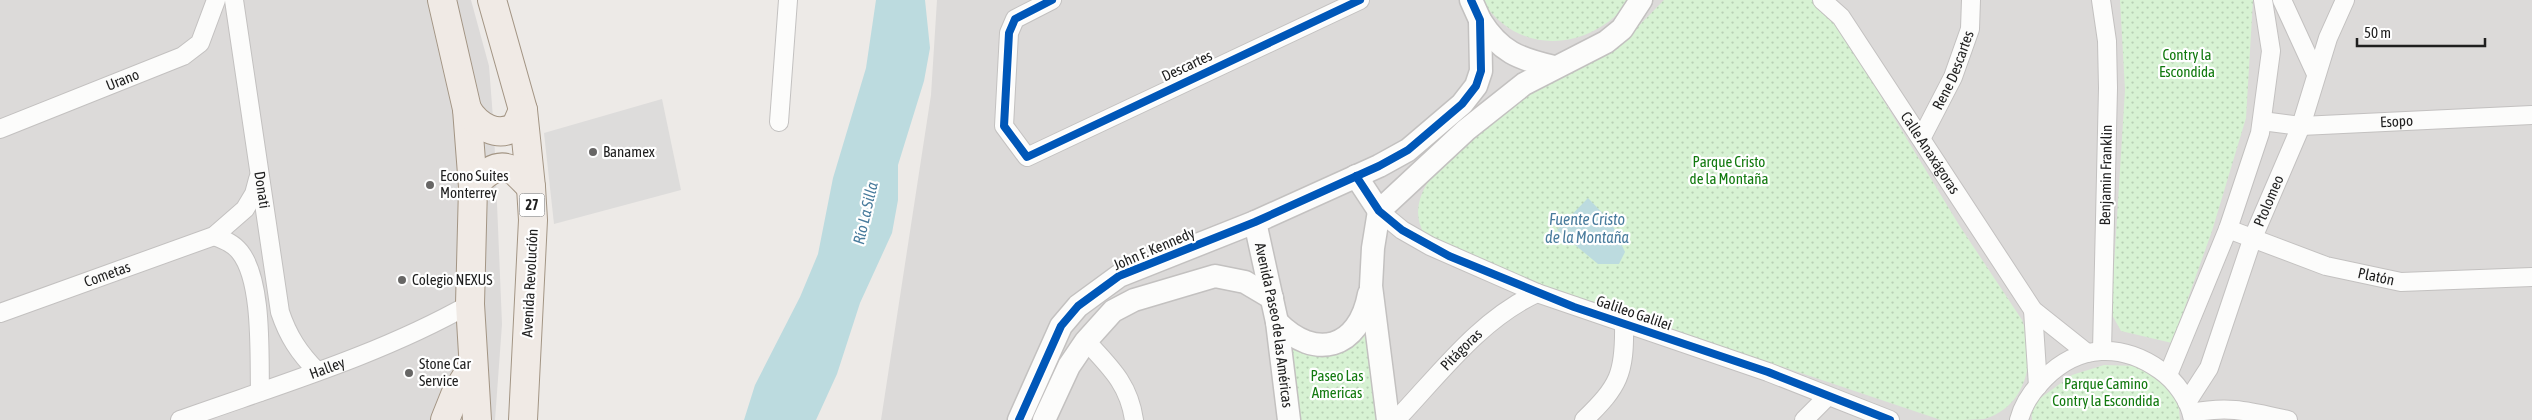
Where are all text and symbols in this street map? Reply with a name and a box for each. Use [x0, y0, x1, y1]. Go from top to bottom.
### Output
scale bar [2357, 15, 2484, 47]
text: 50 m [2364, 24, 2391, 41]
street label: Rene Descartes [1929, 28, 1977, 112]
park label: Contry la Escondida [2159, 46, 2215, 80]
street label: Descartes [1159, 47, 1215, 85]
street label: Urano [103, 65, 142, 94]
street label: Calle Anaxágoras [1897, 108, 1964, 197]
street label: Esopo [2380, 112, 2413, 130]
street label: Benjamin Franklin [2096, 125, 2115, 225]
place label: Banamex [603, 143, 655, 160]
marker: Banamex [587, 146, 599, 158]
park label: Parque Cristo de la Montaña [1690, 153, 1768, 187]
place label: Econo Suites Monterrey [440, 167, 509, 201]
street label: Donati [251, 170, 274, 210]
street label: Ptolomeo [2250, 173, 2287, 229]
marker: Econo Suites Monterrey [424, 179, 436, 191]
water label: Río La Silla [849, 180, 881, 246]
road number: 27 [520, 194, 544, 216]
water label: Fuente Cristo de la Montaña [1545, 210, 1629, 246]
street label: John F. Kennedy [1110, 224, 1197, 273]
street label: Avenida Revolución [518, 228, 541, 338]
street label: Avenida Paseo de las Américas [1252, 241, 1296, 409]
street label: Cometas [82, 258, 133, 290]
street label: Platón [2356, 264, 2396, 288]
place label: Colegio NEXUS [412, 271, 493, 288]
marker: Colegio NEXUS [396, 274, 408, 286]
street label: Galileo Galilei [1594, 292, 1674, 333]
street label: Pitágoras [1437, 325, 1485, 374]
street label: Halley [307, 353, 347, 382]
place label: Stone Car Service [419, 355, 471, 389]
marker: Stone Car Service [403, 367, 415, 379]
park label: Paseo Las Americas [1310, 367, 1364, 401]
park label: Parque Camino Contry la Escondida [2052, 375, 2160, 409]

